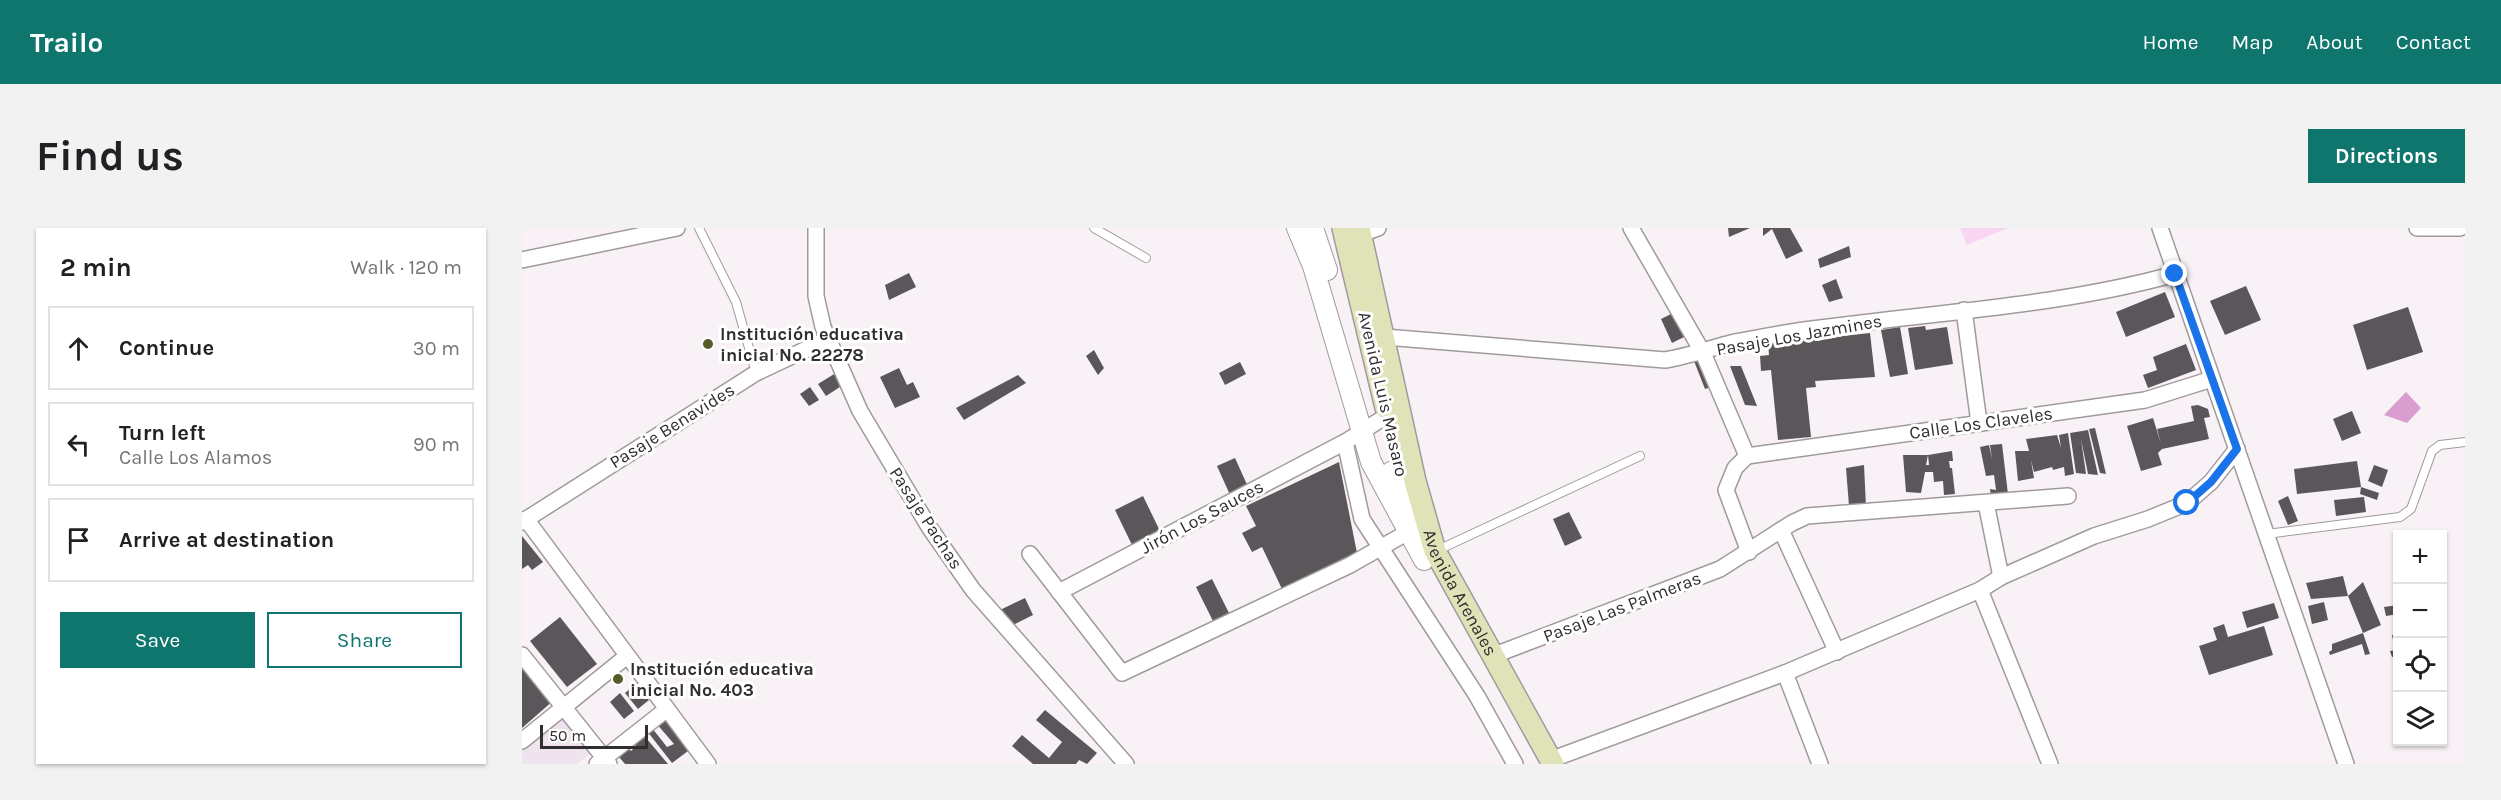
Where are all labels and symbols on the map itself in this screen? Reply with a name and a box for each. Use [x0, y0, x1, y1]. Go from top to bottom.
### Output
route end [2161, 260, 2187, 286]
street label: Avenida Luis Masaro [1353, 309, 1413, 479]
street label: Pasaje Los Jazmines [1714, 310, 1884, 360]
place label: Institución educativa inicial No. 22278 [720, 323, 904, 366]
marker: Institución educativa inicial No. 22278 [701, 337, 715, 351]
street label: Pasaje Benavides [605, 379, 739, 473]
street label: Calle Los Claveles [1908, 402, 2054, 444]
street label: Pasaje Pachas [885, 463, 967, 573]
street label: Jirón Los Sauces [1137, 475, 1267, 559]
route start [2173, 489, 2199, 515]
street label: Avenida Arenales [1418, 527, 1502, 660]
street label: Pasaje Las Palmeras [1540, 567, 1704, 647]
place label: Institución educativa inicial No. 403 [630, 658, 814, 701]
marker: Institución educativa inicial No. 403 [611, 672, 625, 686]
scale bar [540, 722, 648, 750]

